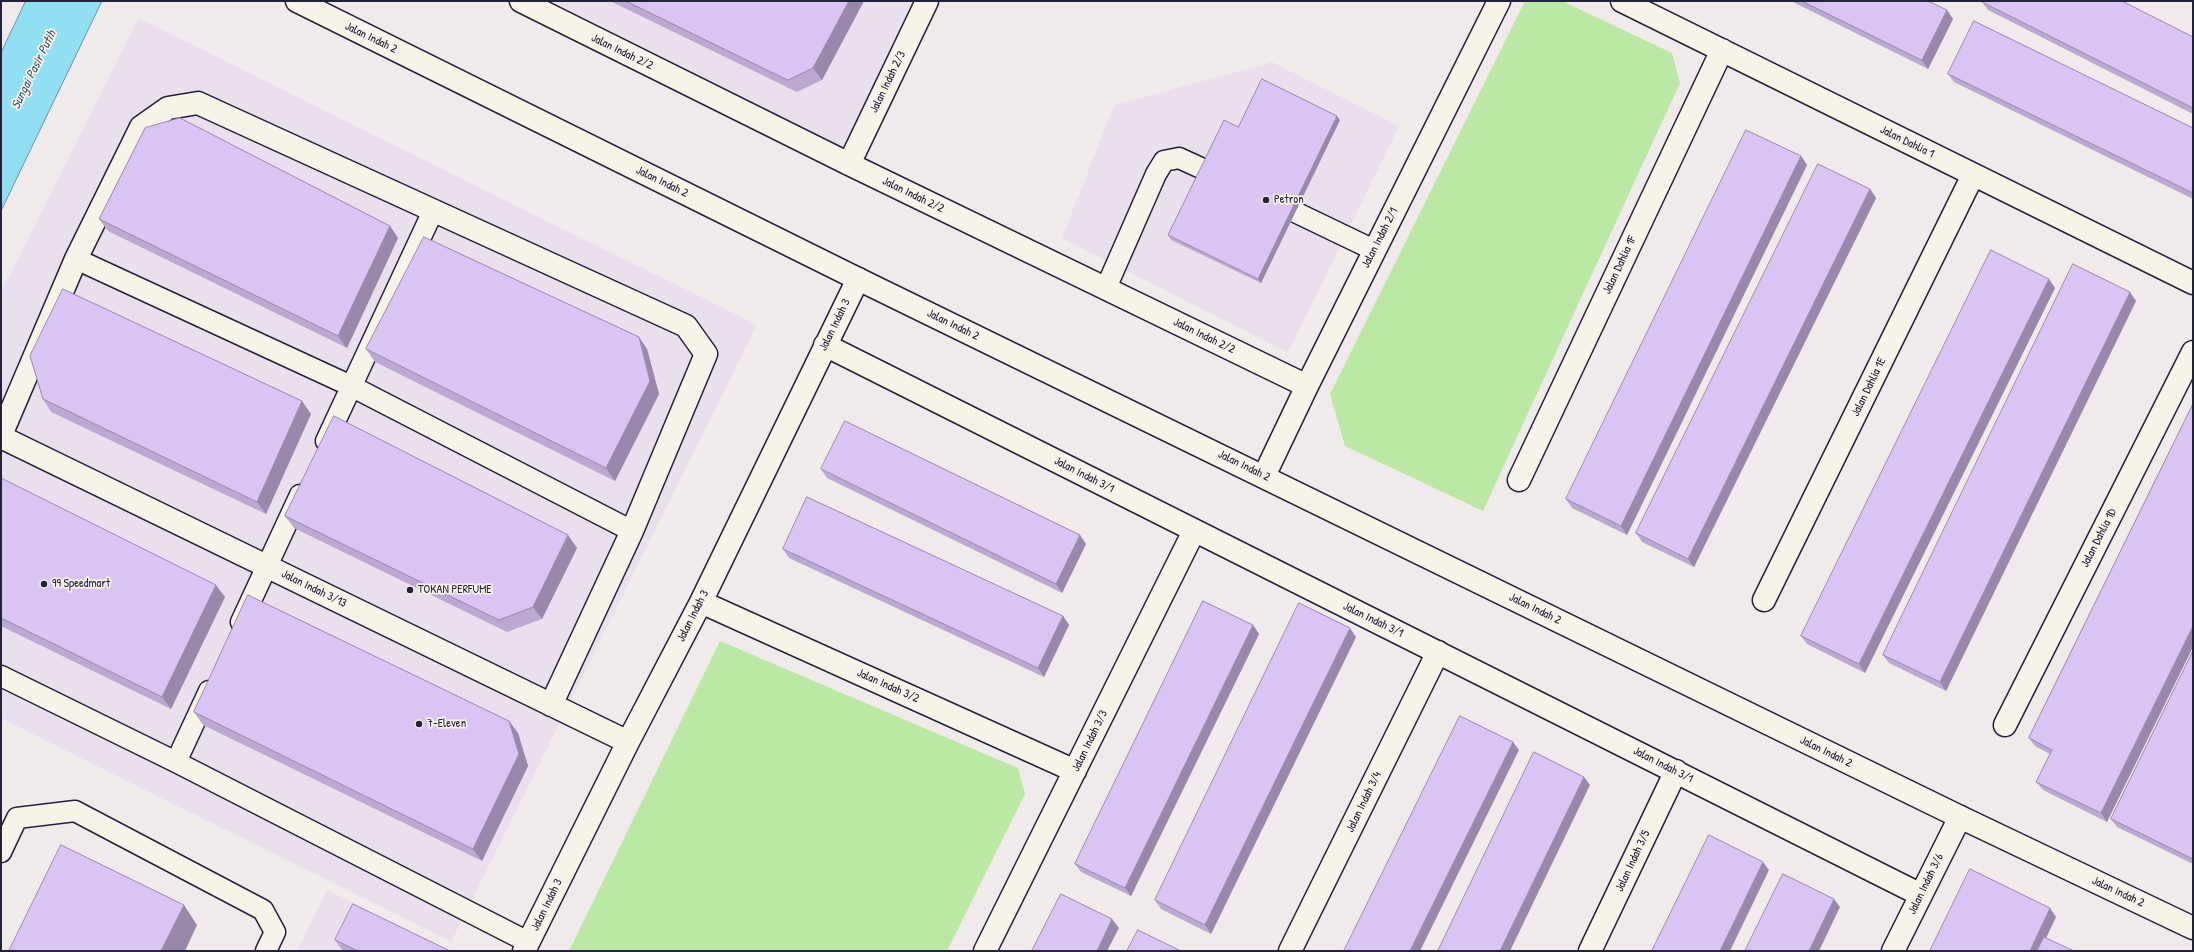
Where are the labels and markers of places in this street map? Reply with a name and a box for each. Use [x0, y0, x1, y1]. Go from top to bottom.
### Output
place label: Petron [1274, 193, 1304, 207]
marker: Petron [1261, 195, 1271, 205]
place label: 99 Speedmart [52, 577, 110, 591]
marker: 99 Speedmart [39, 579, 49, 589]
place label: TOKAN PERFUME [418, 583, 492, 597]
marker: TOKAN PERFUME [405, 585, 415, 595]
place label: 7-Eleven [427, 717, 466, 731]
marker: 7-Eleven [414, 719, 424, 729]

